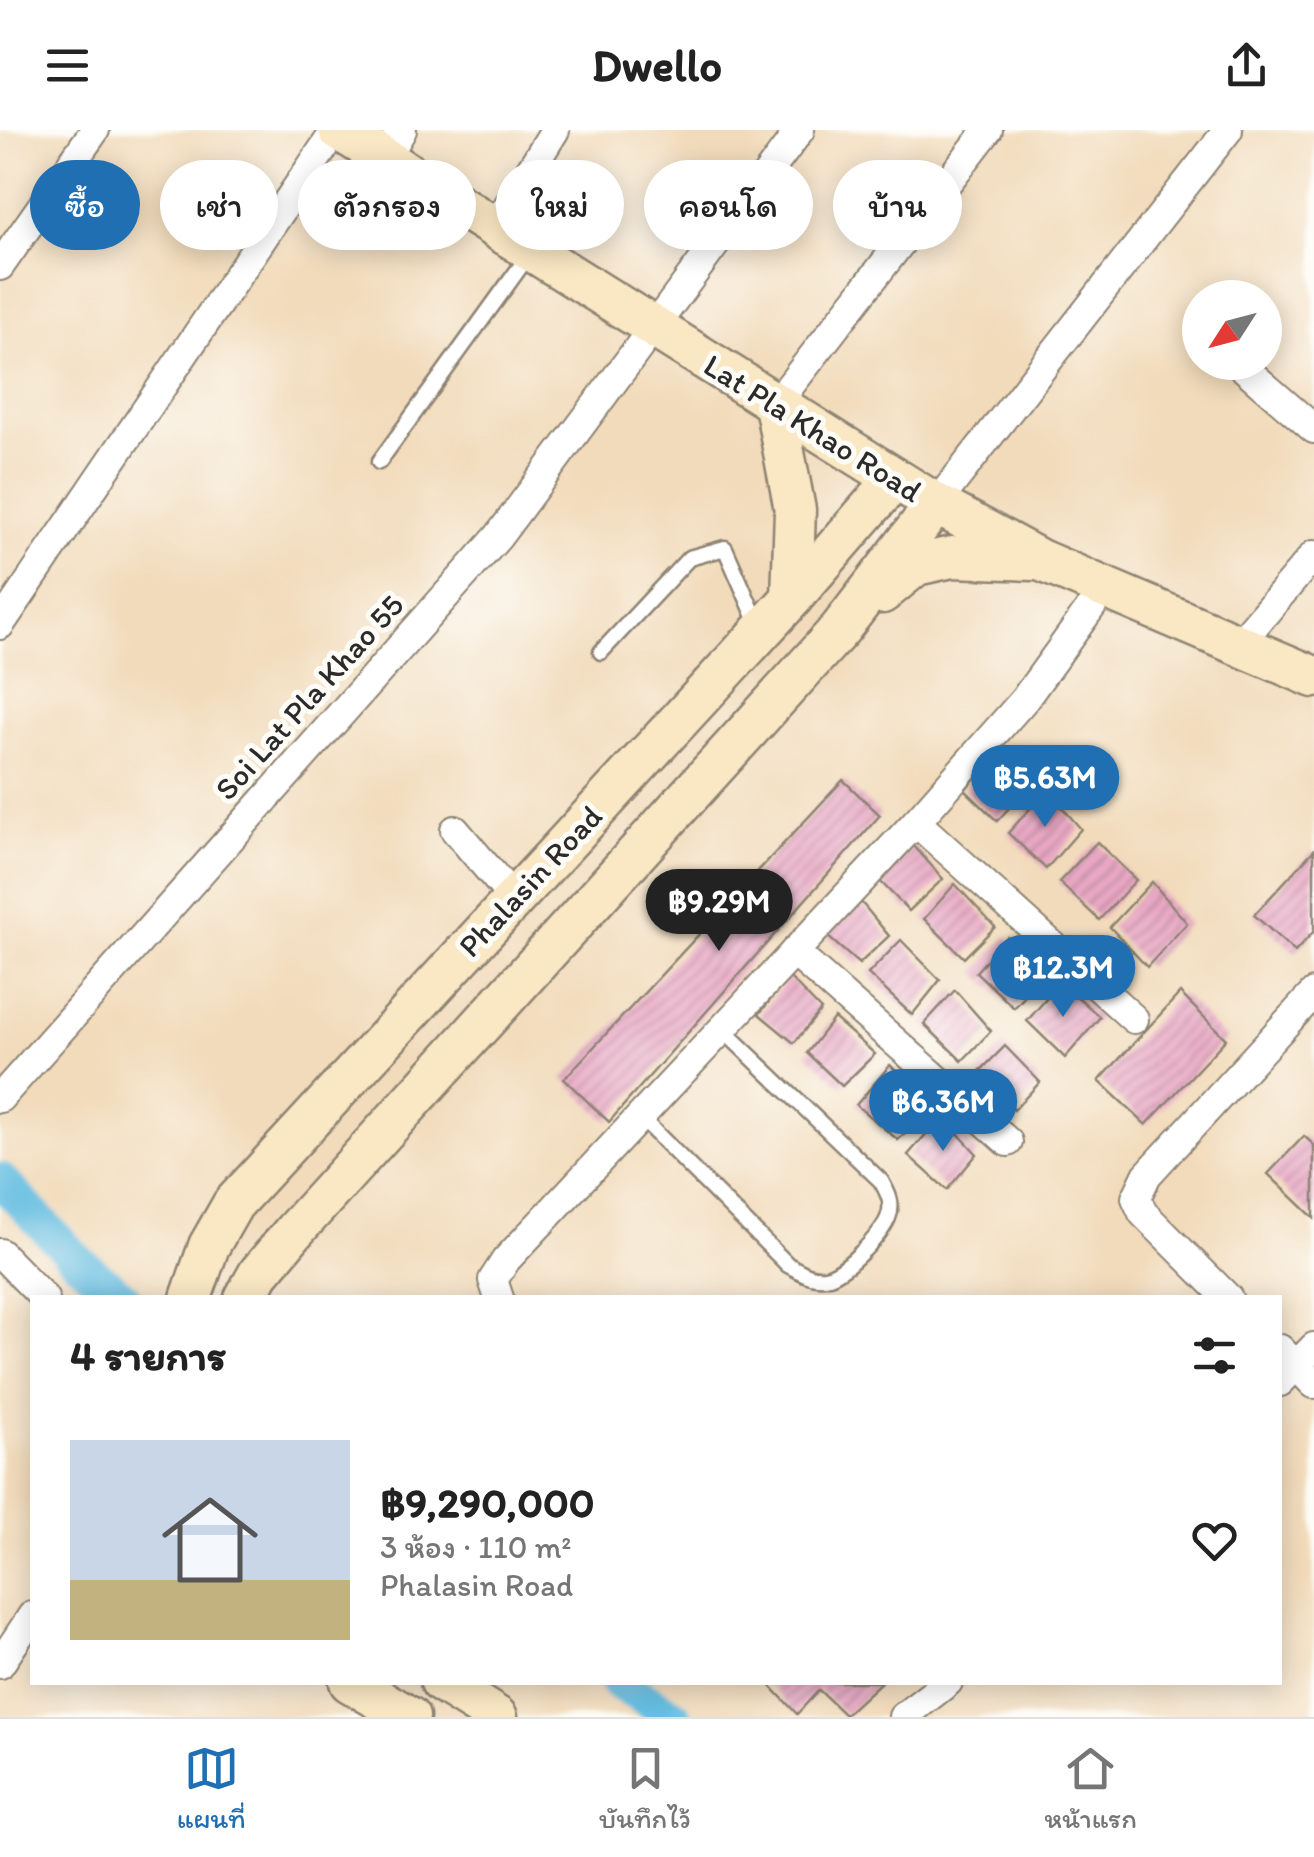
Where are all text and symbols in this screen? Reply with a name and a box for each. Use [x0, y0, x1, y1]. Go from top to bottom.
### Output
icon: menu [40, 38, 95, 93]
text: Dwello [592, 38, 722, 92]
icon: share [1219, 38, 1274, 93]
chip: ซื้อ [30, 160, 140, 250]
chip: เช่า [160, 160, 278, 250]
chip: ตัวกรอง [298, 160, 476, 250]
chip: ใหม่ [496, 160, 624, 250]
chip: คอนโด [644, 160, 813, 250]
chip: บ้าน [833, 160, 962, 250]
north arrow [1182, 280, 1282, 380]
map controls [1182, 280, 1282, 380]
street label: Lat Pla Khao Road [697, 346, 929, 510]
street label: Soi Lat Pla Khao 55 [207, 586, 411, 808]
pin: ฿5.63M [964, 745, 1126, 830]
text: ฿5.63M [993, 758, 1097, 796]
street label: Phalasin Road [450, 797, 610, 965]
pin: ฿9.29M [638, 869, 800, 954]
text: ฿9.29M [668, 882, 770, 920]
pin: ฿12.3M [982, 935, 1144, 1020]
text: ฿12.3M [1012, 948, 1114, 986]
pin: ฿6.36M [862, 1069, 1024, 1154]
text: ฿6.36M [891, 1082, 995, 1120]
icon: filters [1187, 1328, 1242, 1383]
text: 4 รายการ [70, 1330, 226, 1381]
text: ฿9,290,000 [380, 1477, 595, 1528]
icon: home [150, 1480, 270, 1600]
icon: heart [1187, 1513, 1242, 1568]
text: 3 ห้อง · 110 m² [380, 1528, 572, 1566]
text: Phalasin Road [380, 1566, 573, 1604]
tab: แผนที่ [177, 1741, 246, 1835]
tab: บันทึกไว้ [599, 1741, 691, 1835]
tab: หน้าแรก [1045, 1741, 1137, 1835]

